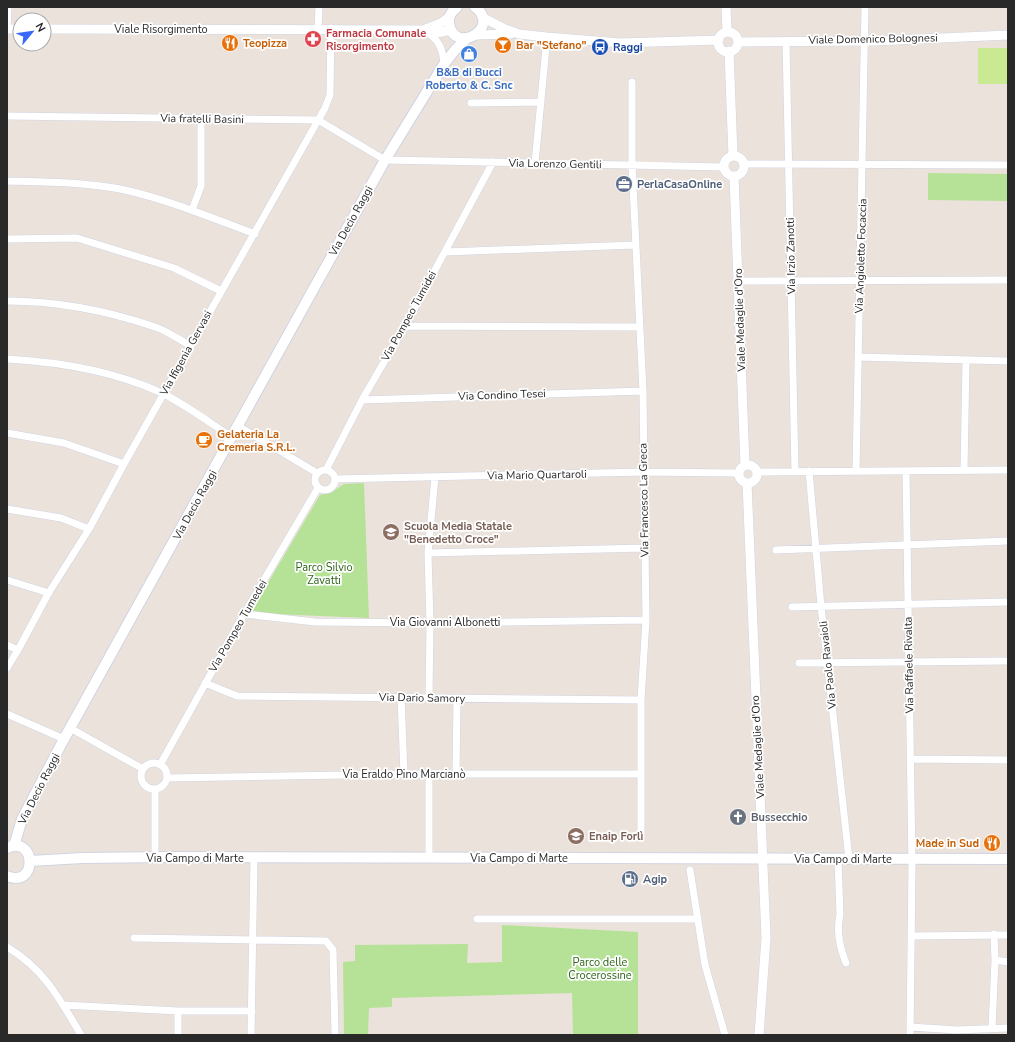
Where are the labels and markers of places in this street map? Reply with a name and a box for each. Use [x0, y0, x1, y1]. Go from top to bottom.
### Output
place label: Farmacia Comunale Risorgimento [326, 26, 426, 54]
pharmacy icon: Farmacia Comunale Risorgimento [303, 29, 323, 49]
restaurant icon: Teopizza [220, 33, 240, 53]
bar icon: Bar "Stefano" [493, 35, 513, 55]
place label: Teopizza [243, 36, 287, 51]
bus stop icon: Raggi [590, 37, 610, 57]
place label: Bar "Stefano" [516, 38, 587, 53]
place label: Raggi [613, 40, 643, 55]
shop icon: B&B di Bucci Roberto & C. Snc [459, 44, 479, 64]
place label: B&B di Bucci Roberto & C. Snc [425, 65, 513, 93]
office icon: PerlaCasaOnline [614, 174, 634, 194]
place label: PerlaCasaOnline [637, 177, 722, 192]
place label: Gelateria La Cremeria S.R.L. [217, 427, 296, 455]
cafe icon: Gelateria La Cremeria S.R.L. [194, 430, 214, 450]
place label: Scuola Media Statale "Benedetto Croce" [404, 519, 512, 547]
school or university icon: Scuola Media Statale "Benedetto Croce" [381, 522, 401, 542]
church icon: Bussecchio [728, 807, 748, 827]
place label: Bussecchio [751, 810, 808, 825]
school or university icon: Enaip Forlì [566, 826, 586, 846]
place label: Enaip Forlì [589, 829, 644, 844]
restaurant icon: Made in Sud [982, 833, 1002, 853]
place label: Made in Sud [916, 836, 979, 851]
fuel station icon: Agip [620, 869, 640, 889]
place label: Agip [643, 872, 668, 887]

